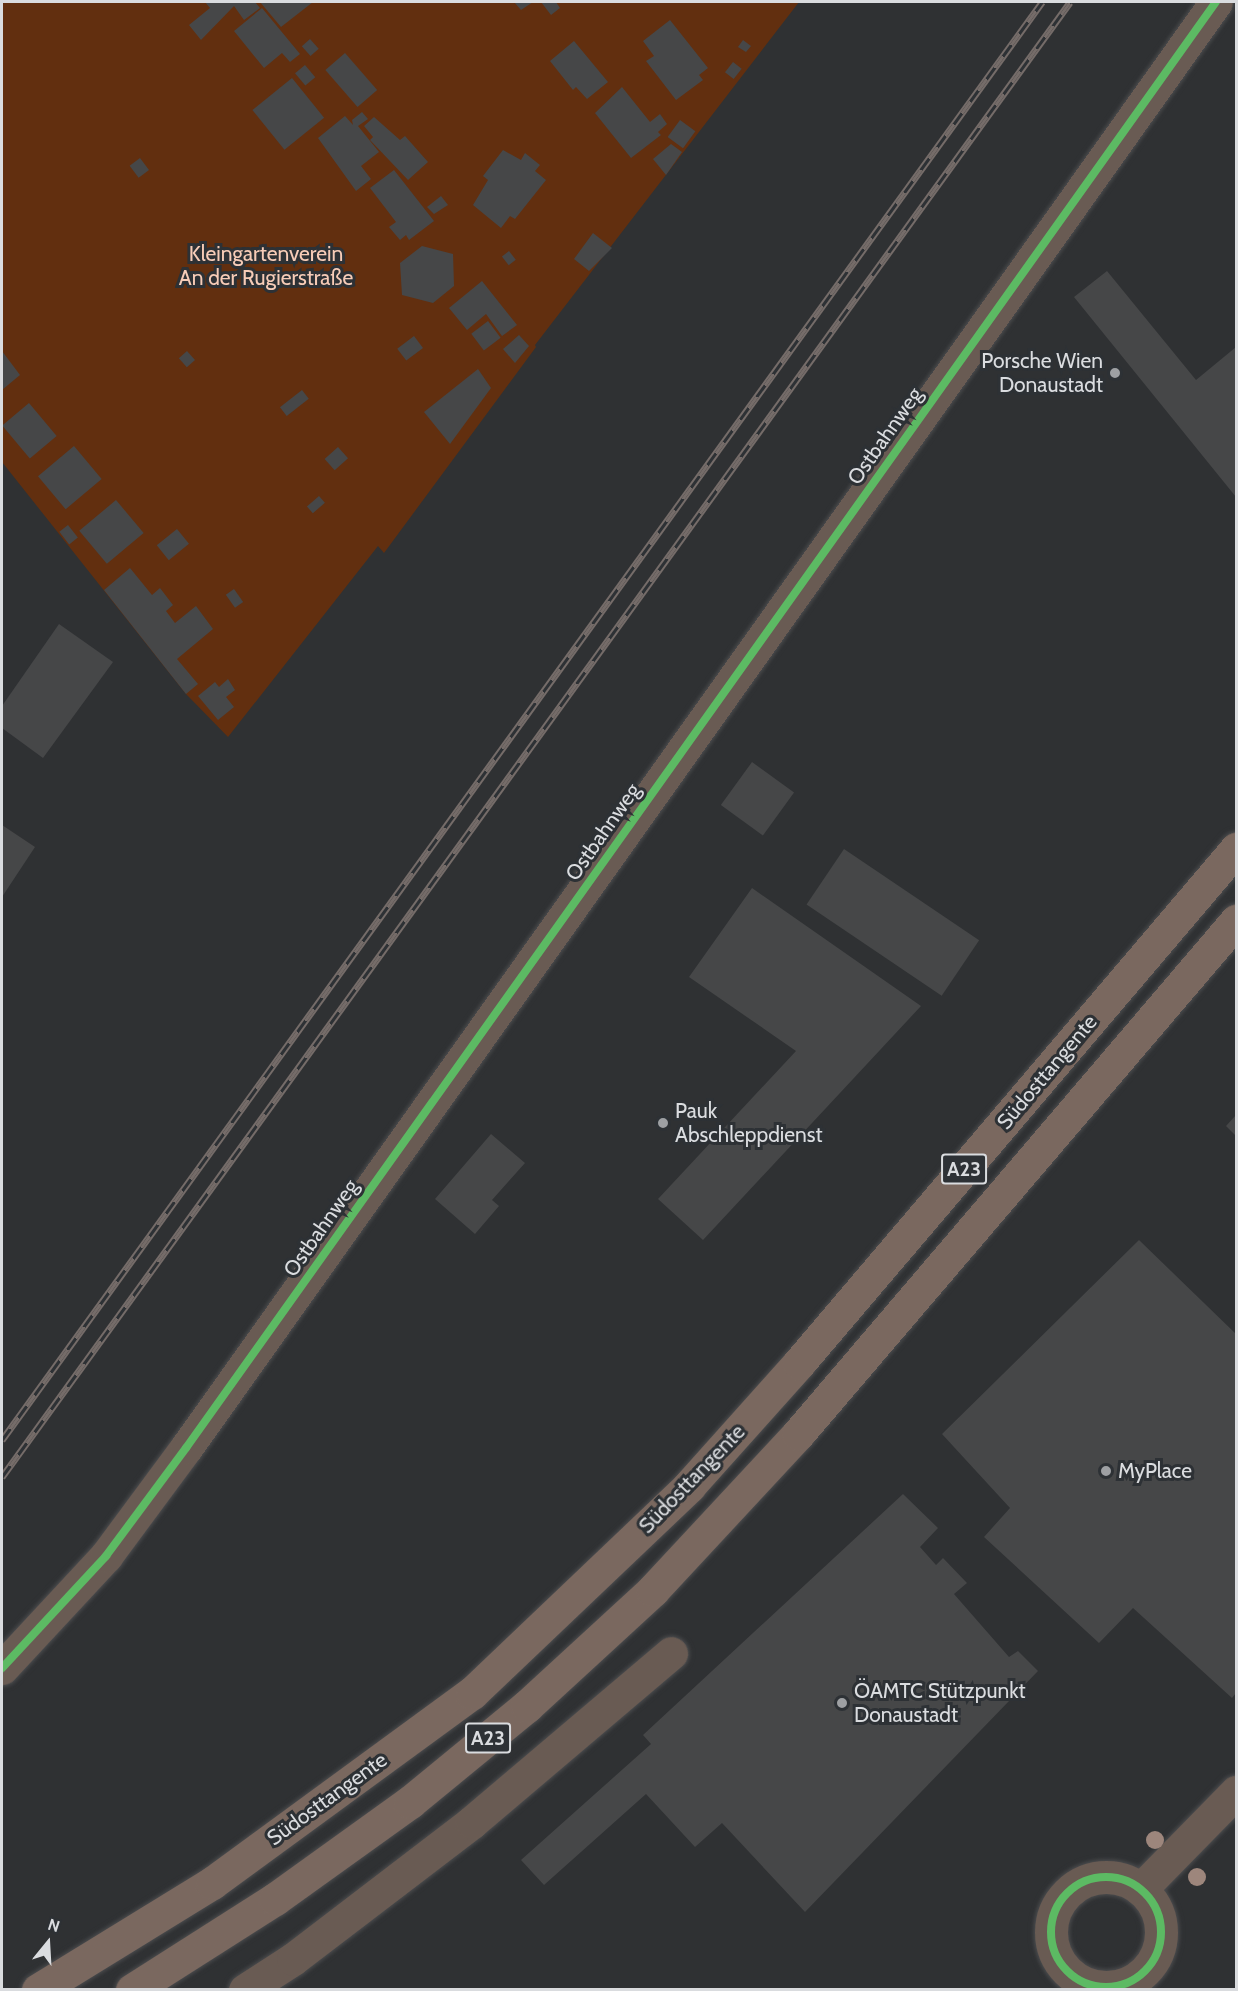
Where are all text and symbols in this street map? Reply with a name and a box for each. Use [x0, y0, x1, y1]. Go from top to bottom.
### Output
park label: Kleingartenverein An der Rugierstraße [179, 241, 353, 291]
place label: Porsche Wien Donaustadt [981, 348, 1103, 398]
marker: Porsche Wien Donaustadt [1108, 366, 1122, 380]
street label: Ostbahnweg [842, 383, 928, 489]
street label: Ostbahnweg [560, 779, 646, 885]
street label: Südosttangente [992, 1010, 1102, 1134]
place label: Pauk Abschleppdienst [675, 1098, 823, 1148]
marker: Pauk Abschleppdienst [656, 1116, 670, 1130]
road number: A23 [940, 1152, 988, 1186]
street label: Ostbahnweg [278, 1175, 364, 1281]
street label: Südosttangente [634, 1419, 750, 1539]
place label: MyPlace [1118, 1458, 1192, 1484]
marker: MyPlace [1099, 1464, 1113, 1478]
place label: ÖAMTC Stützpunkt Donaustadt [854, 1678, 1026, 1728]
marker: ÖAMTC Stützpunkt Donaustadt [835, 1696, 849, 1710]
road number: A23 [464, 1721, 512, 1755]
street label: Südosttangente [262, 1747, 392, 1851]
north arrow [18, 1913, 78, 1973]
text: N [45, 1915, 62, 1936]

